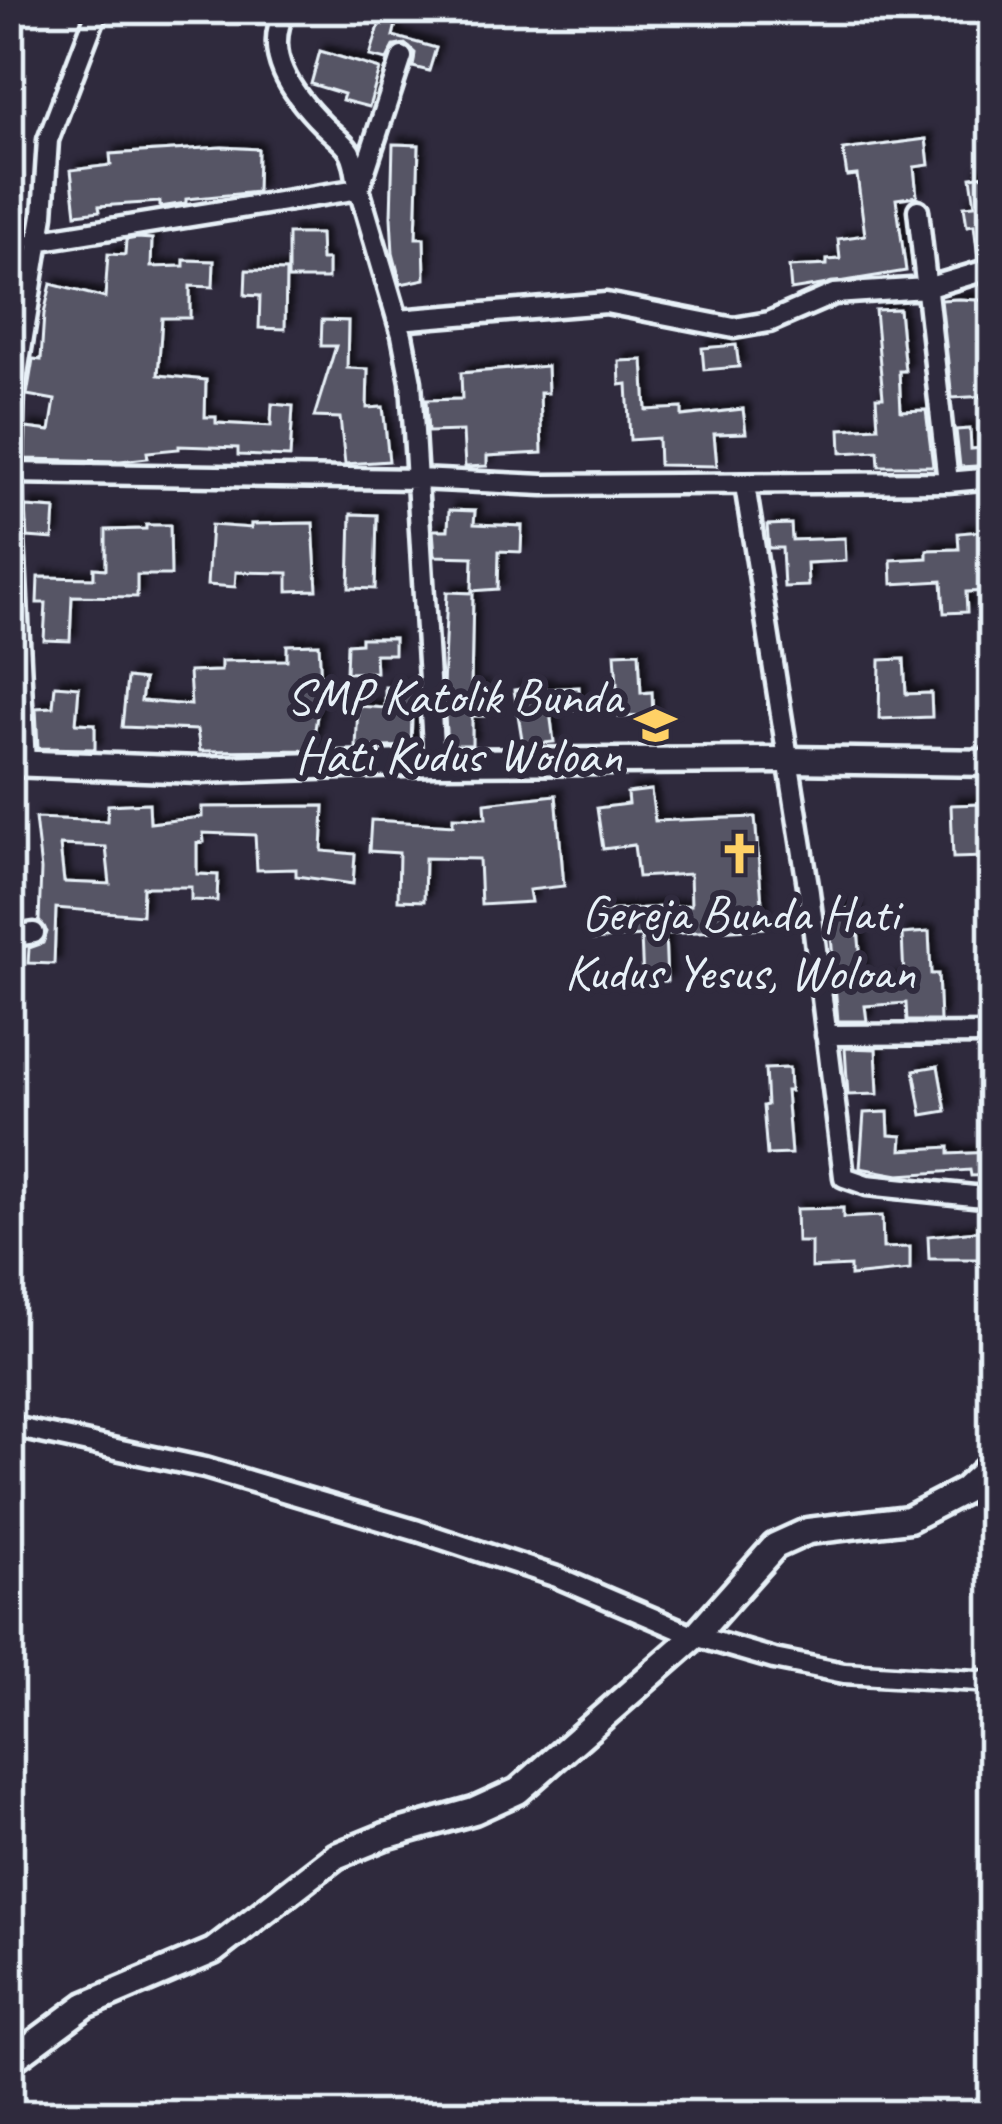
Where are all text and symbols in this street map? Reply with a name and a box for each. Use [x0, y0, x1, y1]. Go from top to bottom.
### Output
place label: SMP Katolik Bunda Hati Kudus Woloan [286, 664, 626, 787]
school or university icon: SMP Katolik Bunda Hati Kudus Woloan [633, 702, 679, 748]
church icon: Gereja Bunda Hati Kudus Yesus, Woloan [717, 831, 763, 877]
place label: Gereja Bunda Hati Kudus Yesus, Woloan [565, 881, 916, 1004]

